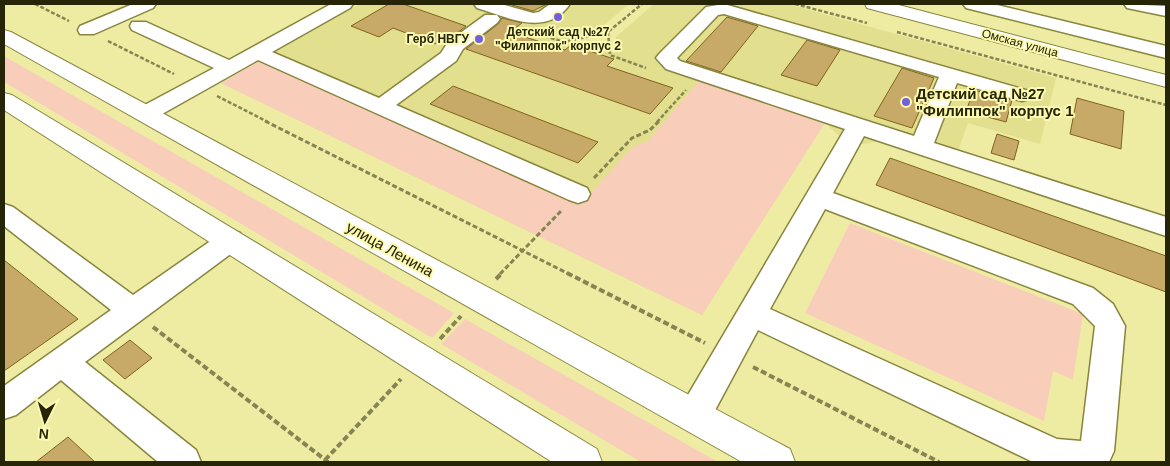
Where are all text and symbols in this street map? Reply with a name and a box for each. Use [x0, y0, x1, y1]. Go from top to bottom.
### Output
marker: Детский сад №27 "Филиппок" корпус 2 [552, 11, 564, 23]
place label: Детский сад №27 "Филиппок" корпус 2 [495, 25, 621, 53]
street label: Омская улица [980, 26, 1060, 60]
place label: Герб НВГУ [406, 32, 470, 46]
marker: Герб НВГУ [473, 33, 485, 45]
place label: Детский сад №27 "Филиппок" корпус 1 [916, 85, 1073, 119]
marker: Детский сад №27 "Филиппок" корпус 1 [900, 96, 912, 108]
street label: улица Ленина [344, 218, 437, 280]
north arrow [20, 396, 70, 446]
text: N [38, 426, 50, 442]

